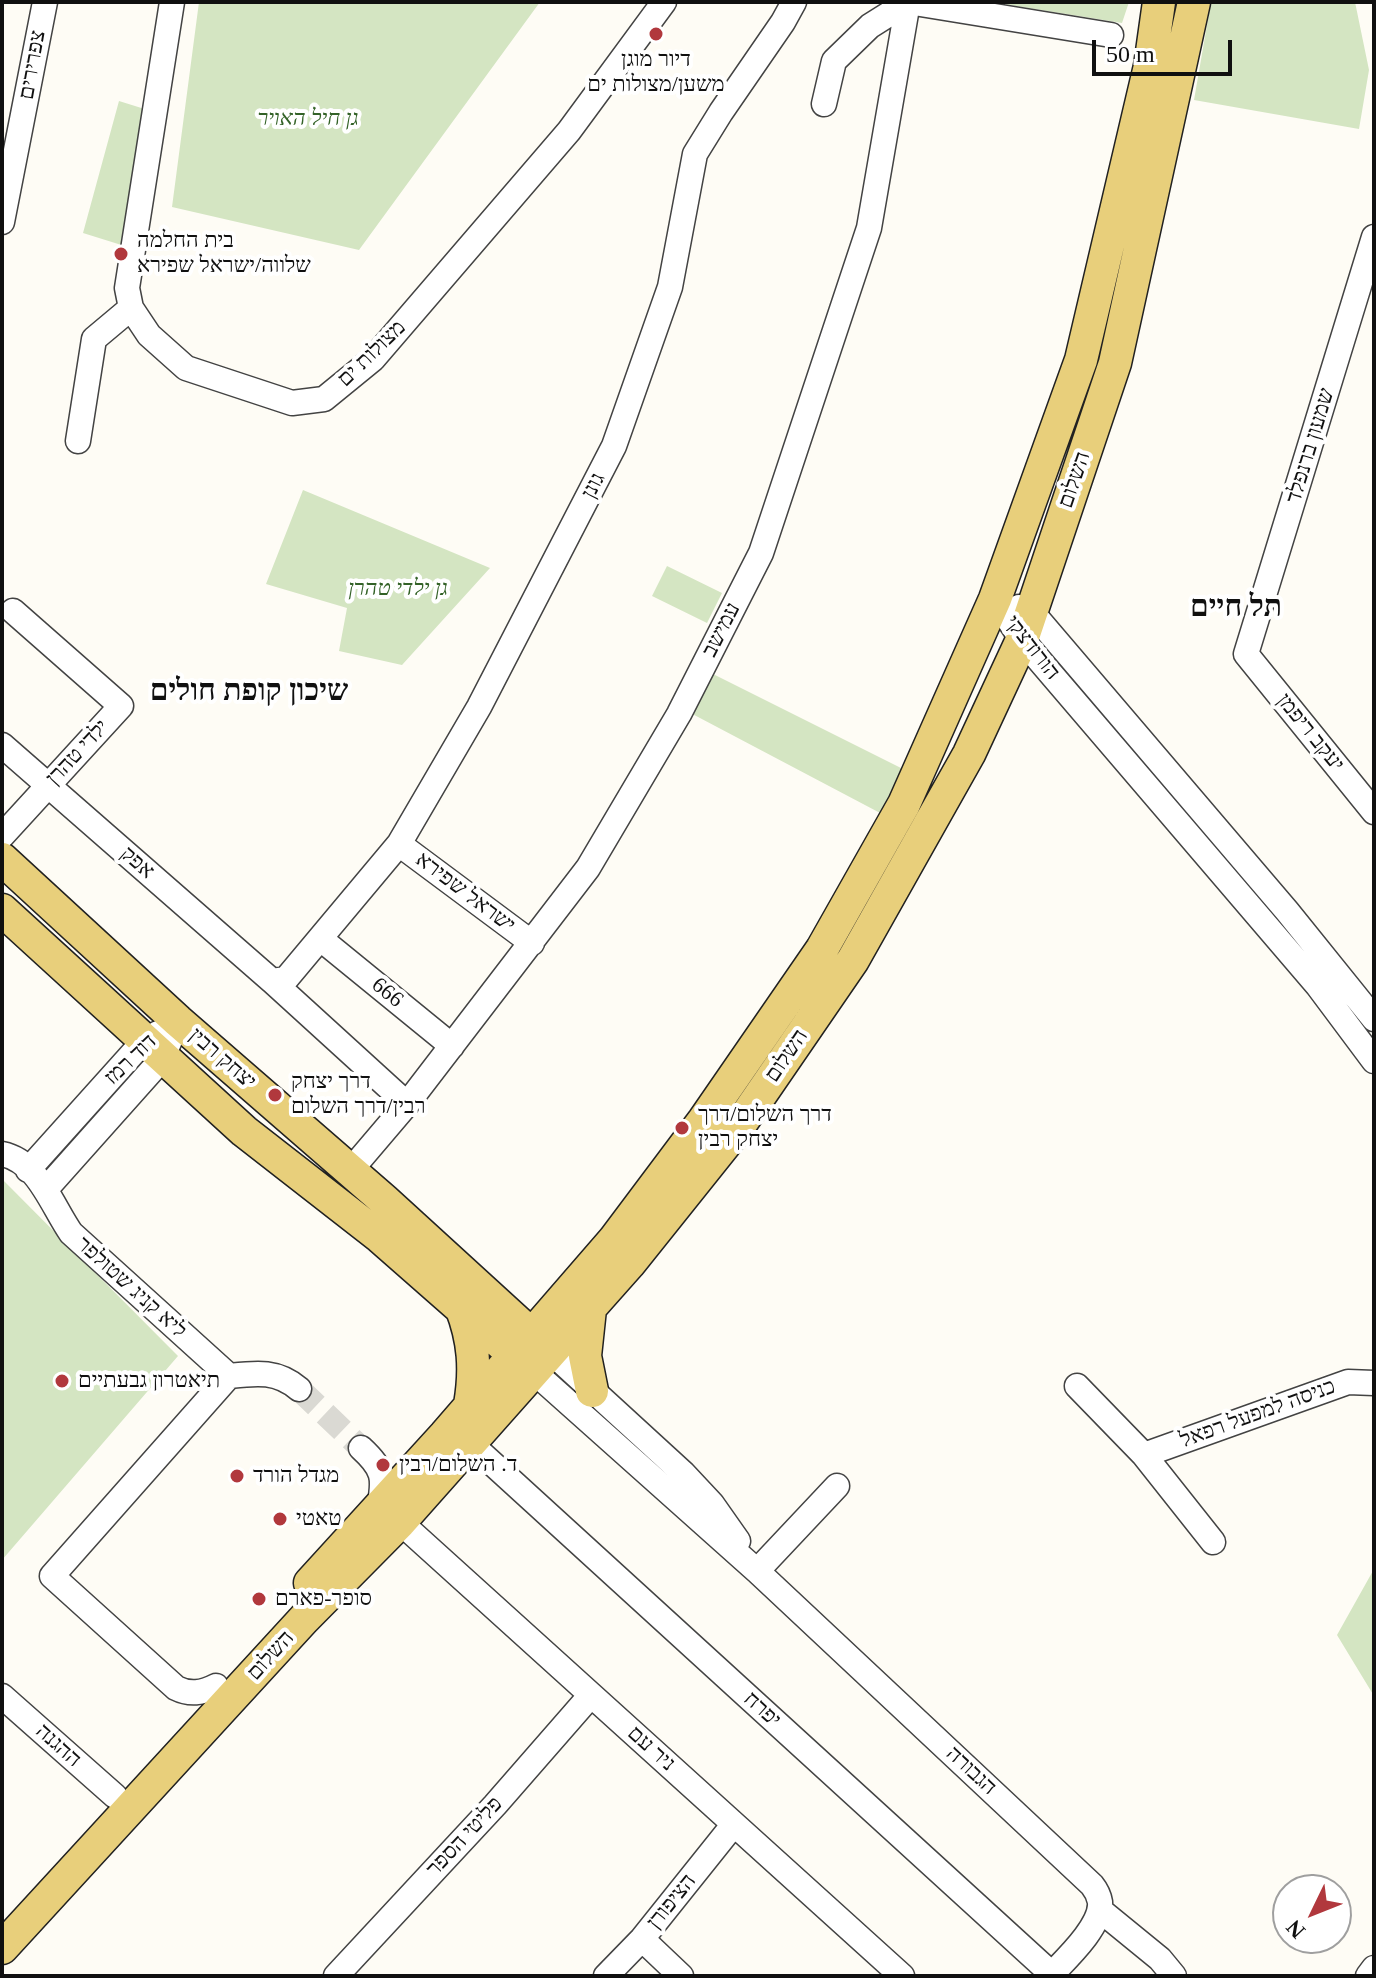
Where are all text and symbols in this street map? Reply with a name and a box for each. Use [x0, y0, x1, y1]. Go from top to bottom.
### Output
scale bar [1096, 24, 1236, 74]
marker: דיור מוגן משען/מצולות ים [647, 25, 665, 43]
street label: צפרירים [14, 28, 52, 102]
text: 50 m [1106, 41, 1155, 67]
place label: דיור מוגן משען/מצולות ים [587, 47, 725, 98]
park label: גן חיל האויר [257, 106, 359, 132]
place label: בית החלמה שלווה/ישראל שפירא [137, 228, 311, 280]
marker: בית החלמה שלווה/ישראל שפירא [112, 245, 130, 263]
street label: מצולות ים [332, 315, 412, 393]
street label: שמעון ברנפלד [1281, 385, 1341, 507]
street label: השלום [1053, 448, 1097, 512]
street label: גונן [576, 469, 612, 503]
park label: גן ילדי טהרן [348, 576, 448, 602]
district label: תל חיים [1190, 590, 1282, 626]
street label: עמישב [697, 598, 747, 662]
street label: הורודצקי [999, 611, 1065, 685]
district label: שיכון קופת חולים [150, 674, 348, 710]
street label: יעקב ריפמן [1271, 689, 1349, 777]
street label: ילדי טהרן [41, 715, 115, 791]
street label: אפק [115, 841, 159, 885]
street label: ישראל שפירא [410, 847, 520, 939]
street label: 666 [366, 972, 408, 1014]
street label: יצחק רבין [183, 1023, 261, 1095]
street label: השלום [760, 1025, 814, 1087]
street label: דוד רמז [99, 1029, 163, 1091]
place label: דרך יצחק רבין/דרך השלום [291, 1069, 425, 1120]
marker: דרך יצחק רבין/דרך השלום [266, 1086, 284, 1104]
place label: דרך השלום/דרך יצחק רבין [698, 1102, 832, 1154]
marker: דרך השלום/דרך יצחק רבין [673, 1119, 691, 1137]
street label: ליא קניג שטולפר [70, 1232, 192, 1344]
place label: תיאטרון גבעתיים [78, 1368, 220, 1394]
marker: תיאטרון גבעתיים [53, 1372, 71, 1390]
street label: כניסה למפעל רפאל [1177, 1374, 1339, 1454]
place label: ד. השלום/רבין [399, 1452, 517, 1478]
marker: ד. השלום/רבין [374, 1456, 392, 1474]
place label: מגדל הורד [253, 1463, 339, 1489]
marker: מגדל הורד [228, 1467, 246, 1485]
place label: טאטי [296, 1506, 342, 1532]
marker: טאטי [271, 1510, 289, 1528]
place label: סופר-פארם [275, 1586, 372, 1612]
marker: סופר-פארם [250, 1590, 268, 1608]
street label: השלום [242, 1626, 300, 1686]
street label: יפרח [738, 1686, 786, 1734]
street label: ההגנה [30, 1719, 86, 1773]
street label: ניר עם [622, 1721, 680, 1777]
street label: הגבורה [940, 1741, 1002, 1801]
street label: פליטי הספר [421, 1792, 509, 1882]
street label: הציפורן [642, 1869, 702, 1935]
north arrow [1272, 1874, 1352, 1954]
text: N [1281, 1915, 1310, 1944]

